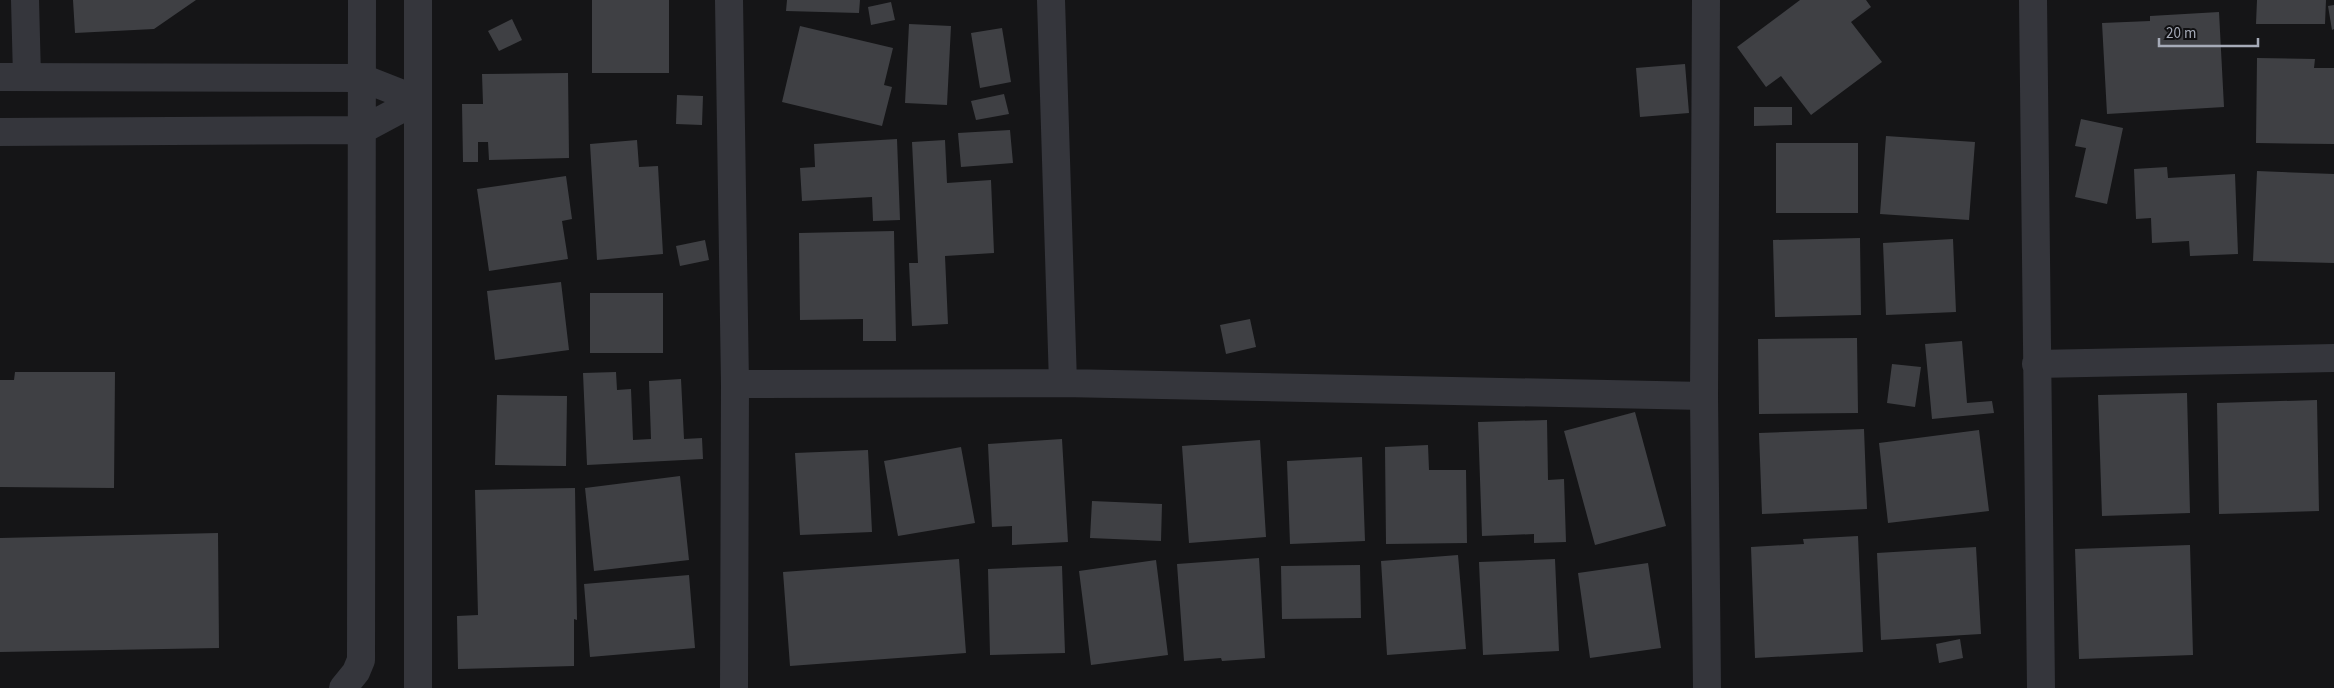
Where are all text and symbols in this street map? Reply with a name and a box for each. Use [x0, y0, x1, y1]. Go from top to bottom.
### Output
scale bar [2159, 15, 2258, 47]
text: 20 m [2166, 23, 2196, 44]

